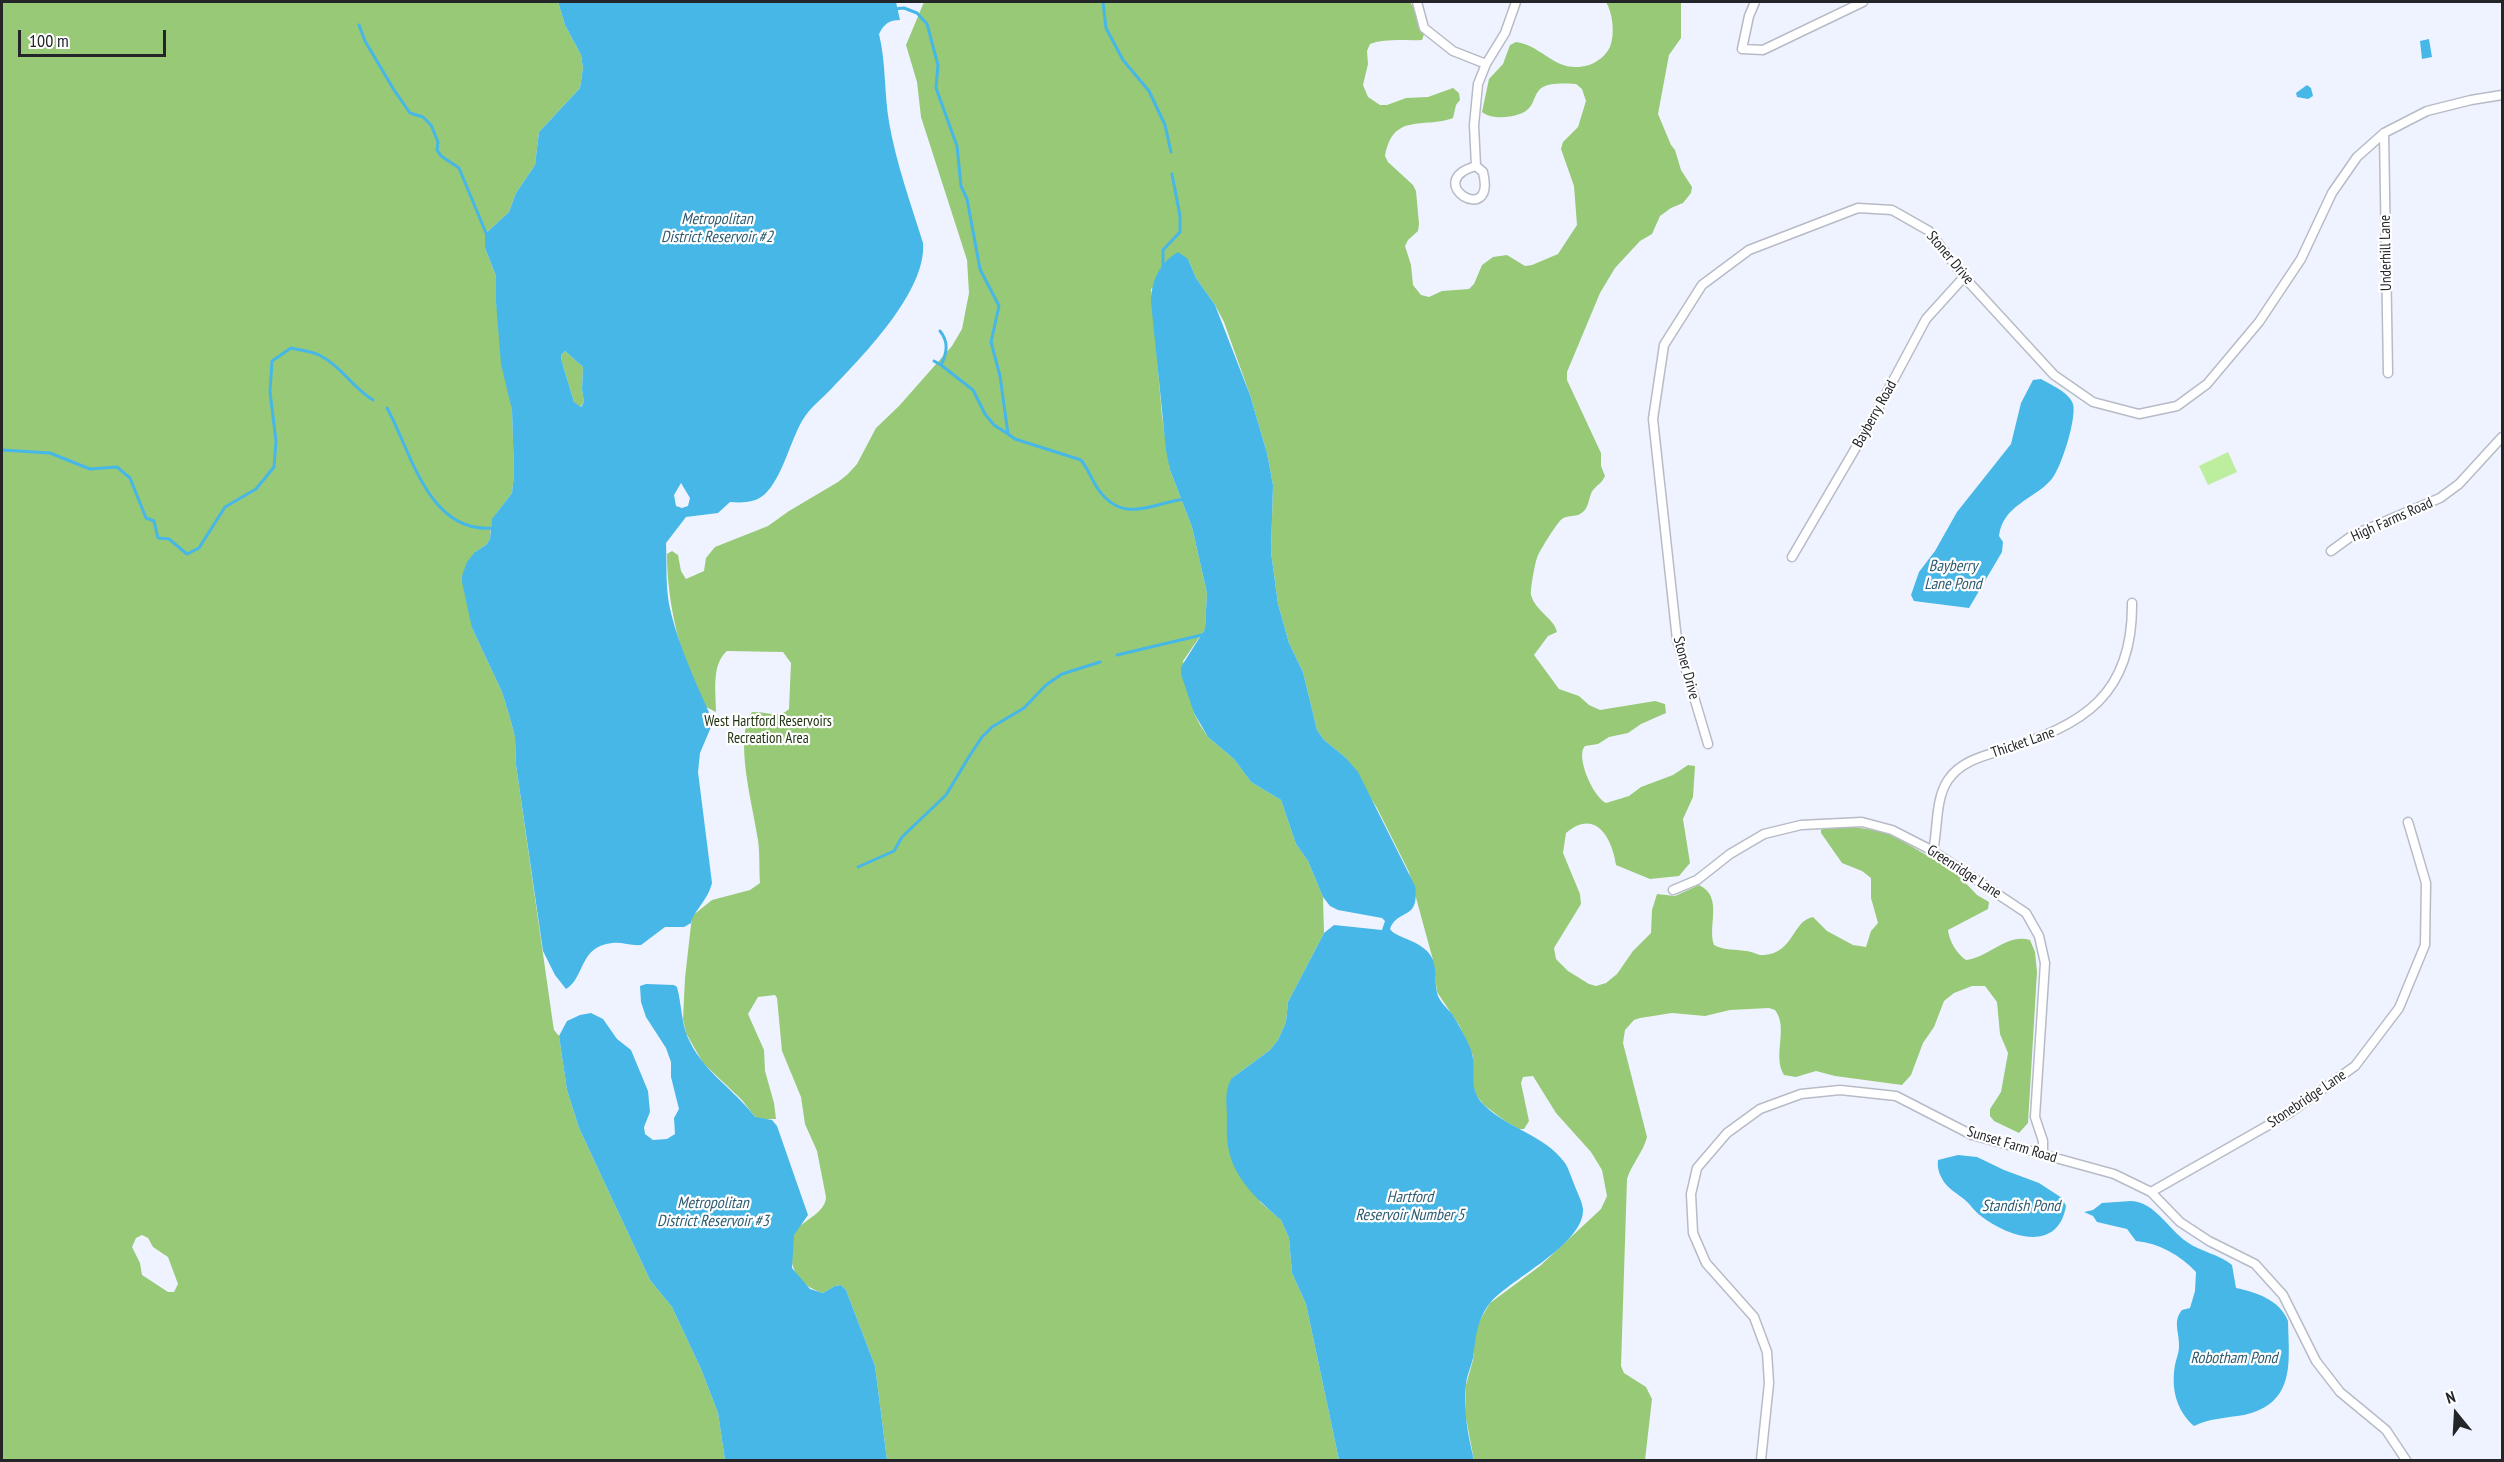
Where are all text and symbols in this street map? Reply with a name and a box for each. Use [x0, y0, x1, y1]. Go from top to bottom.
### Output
scale bar [21, 18, 170, 56]
text: 100 m [29, 29, 69, 52]
water label: Metropolitan District Reservoir #2 [661, 209, 773, 247]
street label: Underhill Lane [2376, 215, 2396, 291]
street label: Stoner Drive [1922, 228, 1978, 288]
street label: Bayberry Road [1849, 377, 1901, 451]
street label: High Farms Road [2348, 494, 2436, 546]
water label: Bayberry Lane Pond [1924, 556, 1982, 594]
street label: Stoner Drive [1669, 635, 1703, 701]
park label: West Hartford Reservoirs Recreation Area [704, 713, 832, 748]
street label: Thicket Lane [1989, 724, 2057, 762]
street label: Greenridge Lane [1924, 841, 2004, 903]
street label: Stonebridge Lane [2264, 1066, 2350, 1132]
street label: Sunset Farm Road [1965, 1123, 2059, 1167]
water label: Hartford Reservoir Number 5 [1356, 1187, 1464, 1225]
water label: Metropolitan District Reservoir #3 [657, 1193, 769, 1231]
water label: Standish Pond [1982, 1196, 2060, 1216]
water label: Robotham Pond [2190, 1348, 2278, 1368]
north arrow [2426, 1384, 2486, 1444]
text: N [2443, 1386, 2458, 1408]

